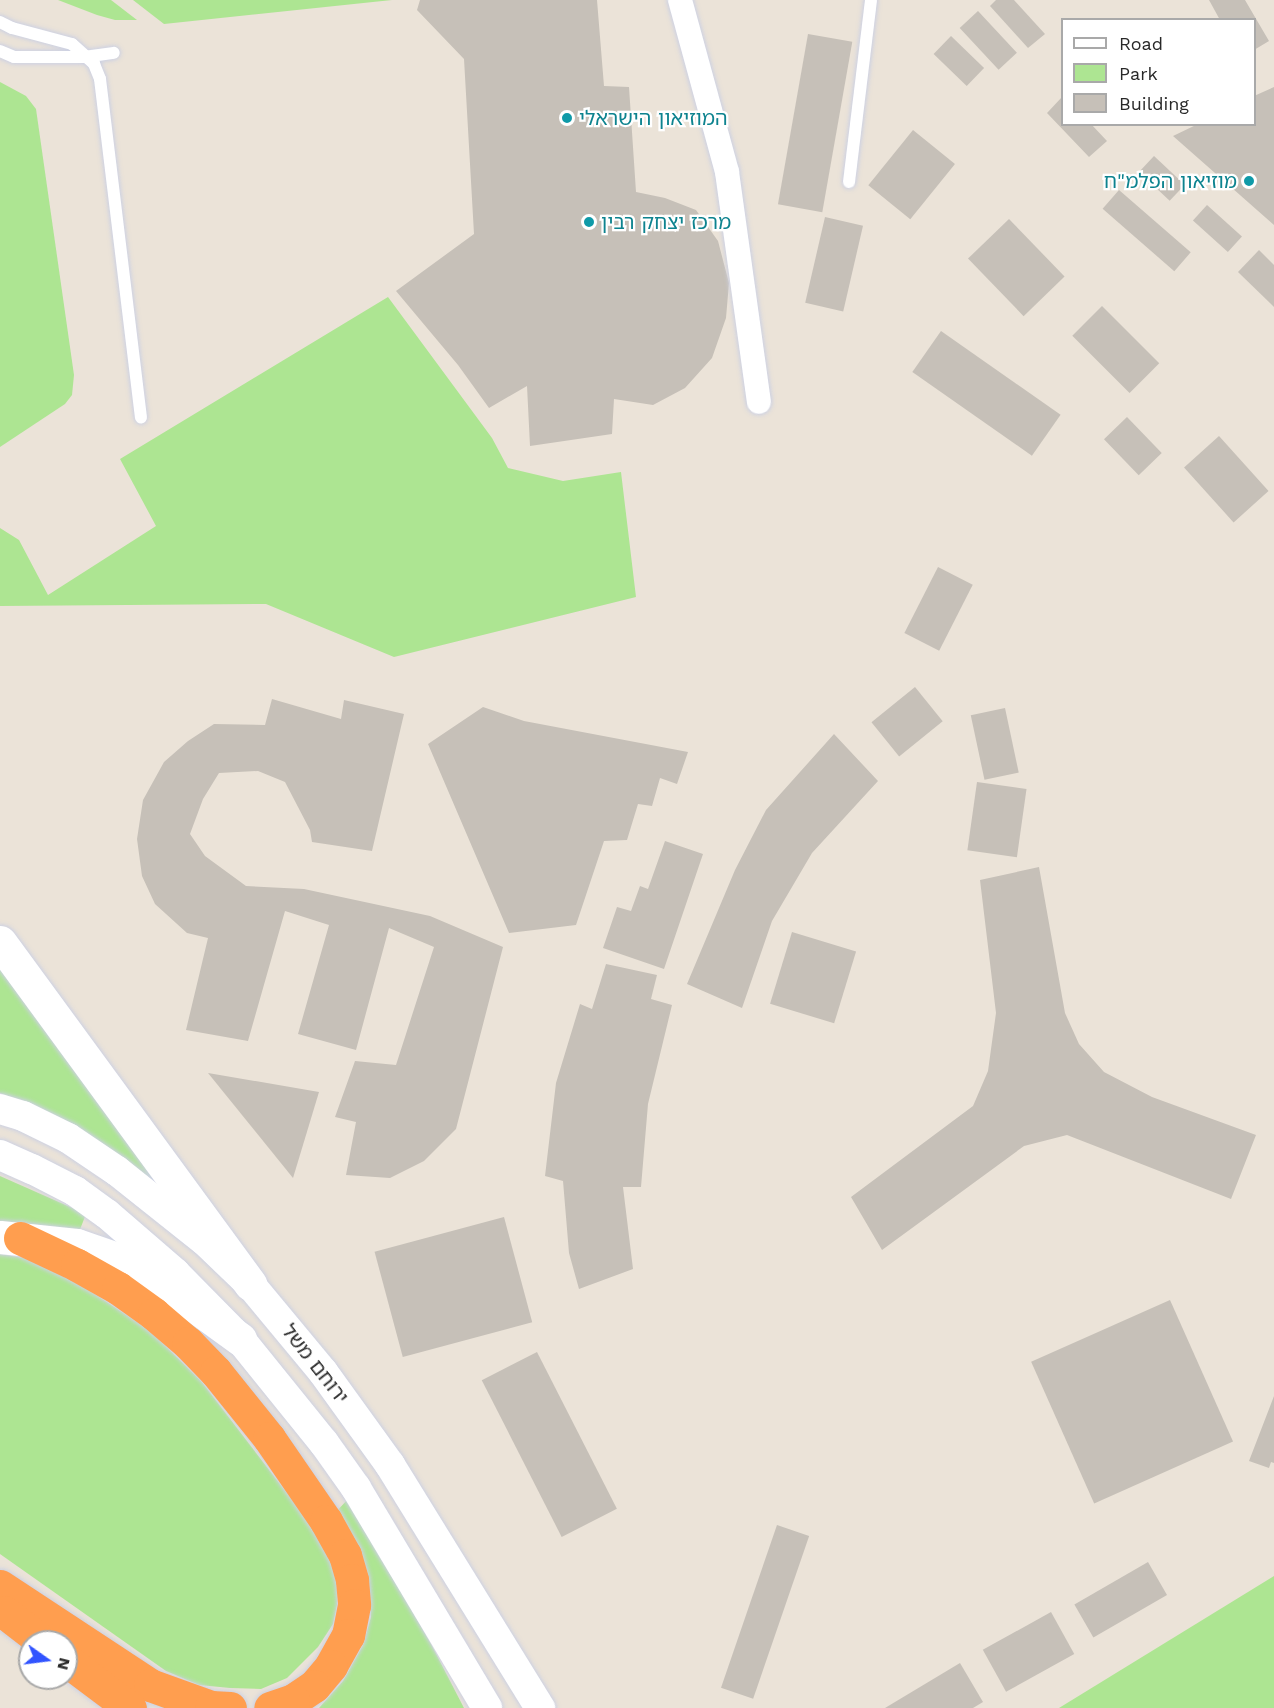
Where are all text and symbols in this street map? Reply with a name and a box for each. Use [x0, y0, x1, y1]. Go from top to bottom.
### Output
legend [1061, 18, 1256, 126]
text: Road [1119, 33, 1163, 54]
text: Park [1119, 63, 1158, 84]
text: Building [1119, 93, 1189, 114]
place label: המוזיאון הישראלי [579, 106, 728, 130]
marker: המוזיאון הישראלי [560, 111, 574, 125]
place label: מוזיאון הפלמ"ח [1104, 169, 1237, 193]
marker: מוזיאון הפלמ"ח [1242, 174, 1256, 188]
place label: מרכז יצחק רבין [601, 210, 731, 234]
marker: מרכז יצחק רבין [582, 215, 596, 229]
street label: ירוחם משל [277, 1320, 353, 1408]
north arrow [18, 1630, 78, 1690]
text: N [53, 1656, 75, 1672]

